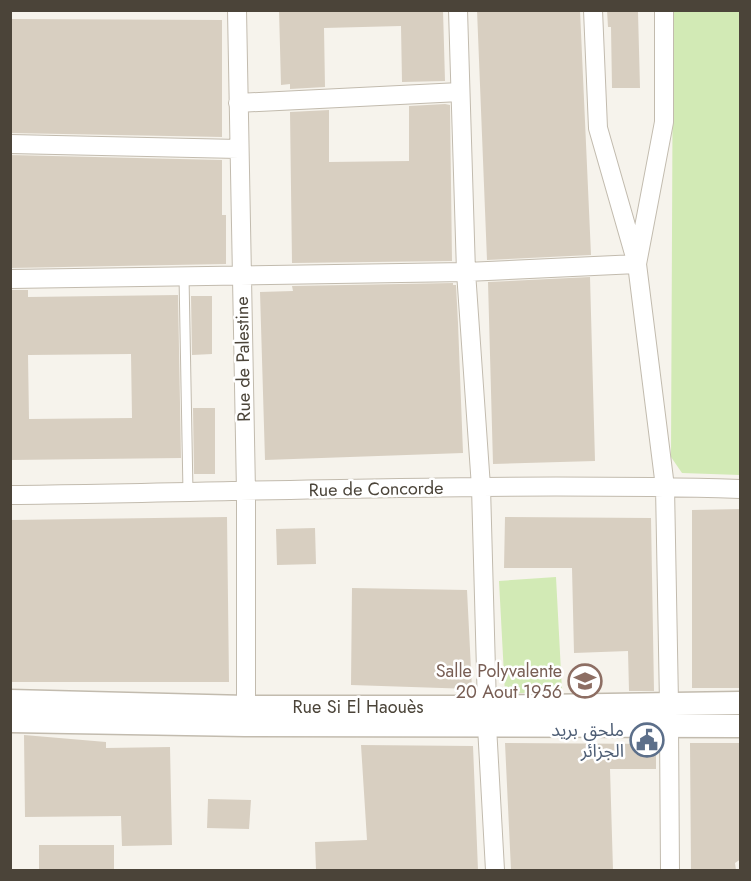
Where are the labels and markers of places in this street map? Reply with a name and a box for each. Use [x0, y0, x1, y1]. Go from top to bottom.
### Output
place label: Salle Polyvalente 20 Aout 1956 [436, 658, 562, 705]
school or university icon: Salle Polyvalente 20 Aout 1956 [567, 663, 603, 699]
place label: ملحق بريد الجزائر [551, 717, 624, 764]
public building icon: ملحق بريد الجزائر [629, 722, 665, 758]

